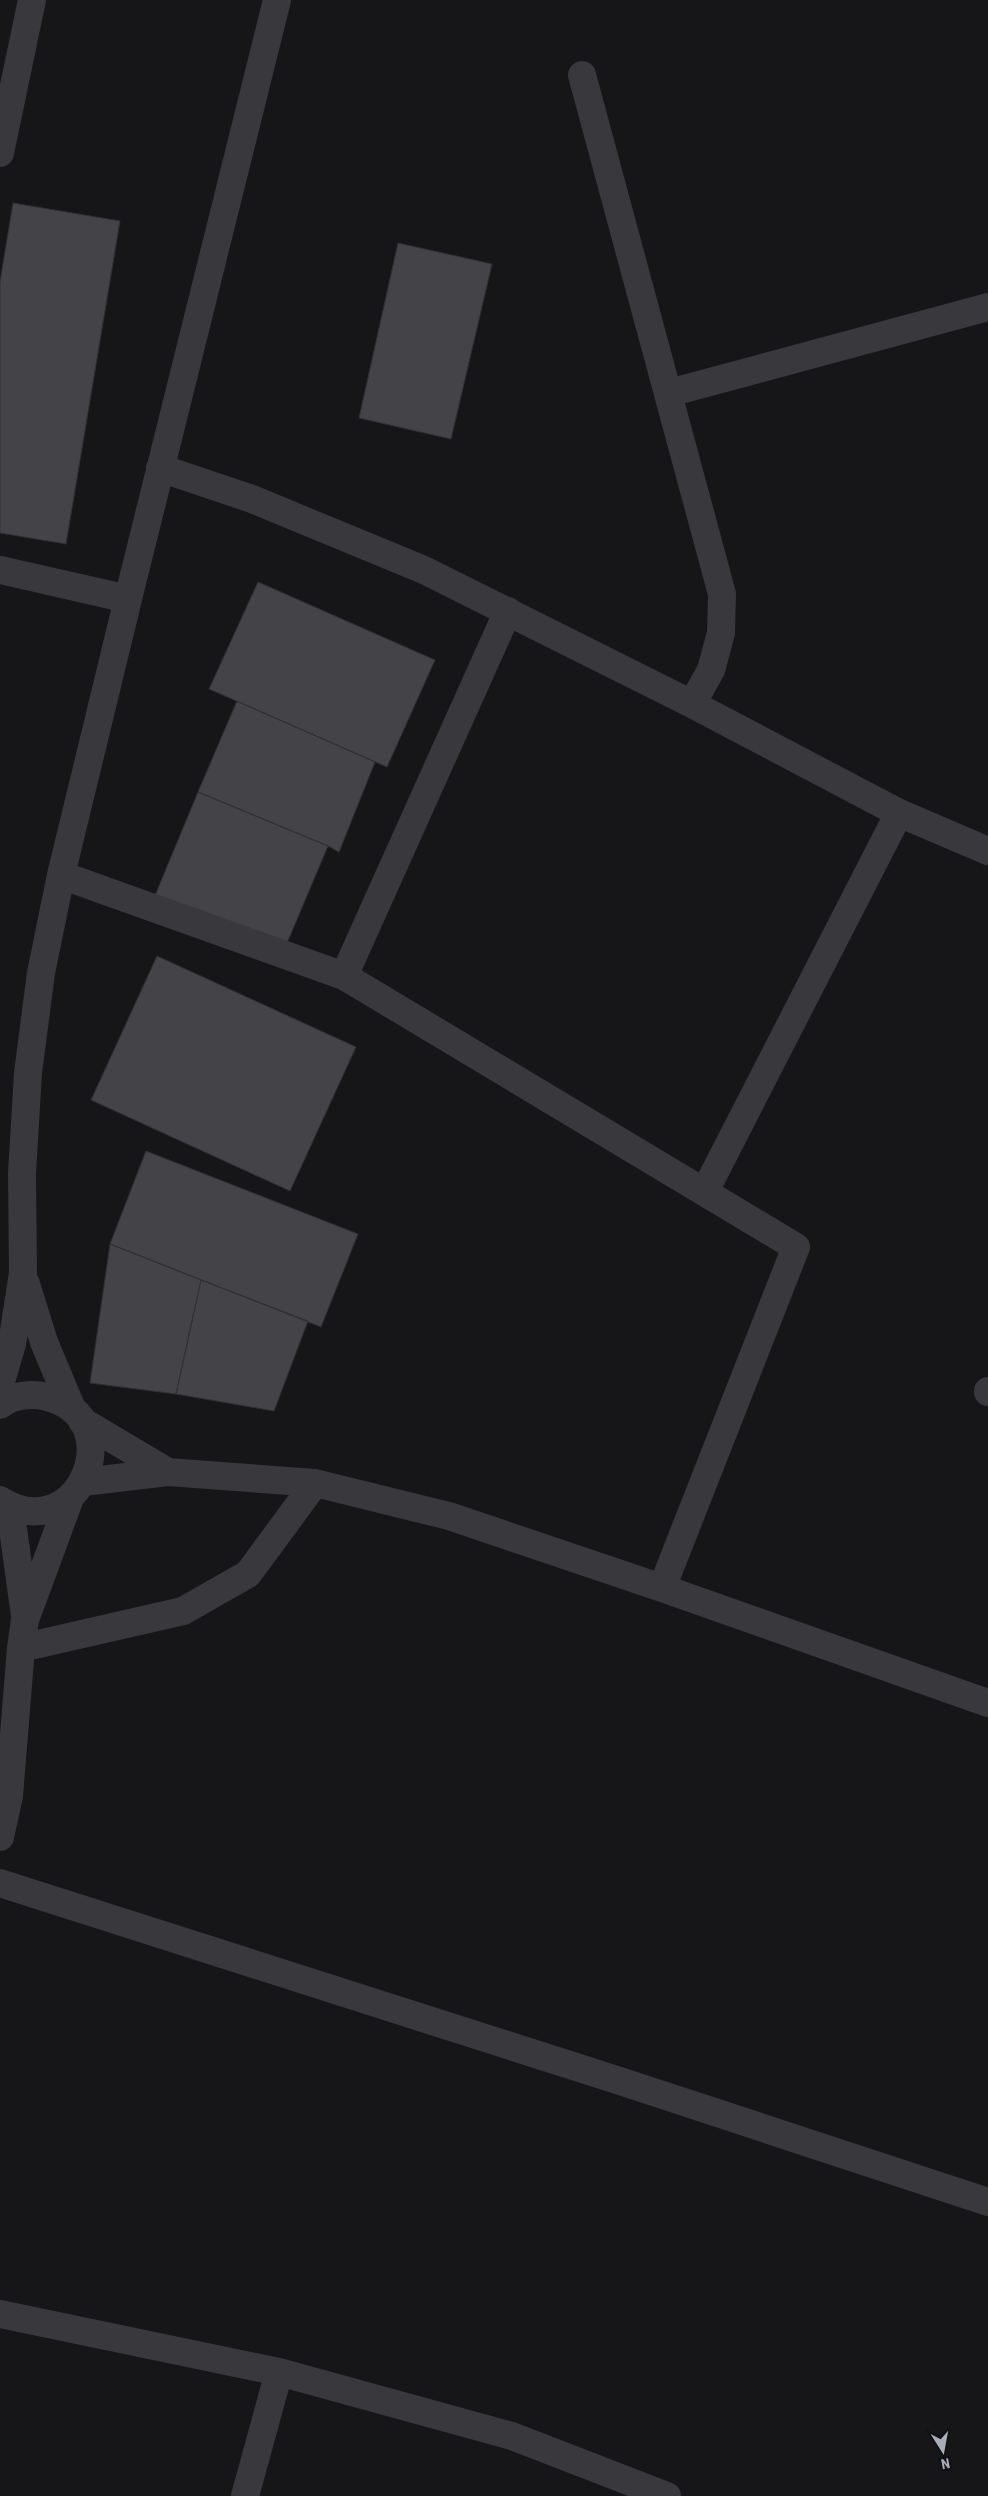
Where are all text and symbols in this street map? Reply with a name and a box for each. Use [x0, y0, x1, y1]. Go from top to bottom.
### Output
north arrow [918, 2426, 968, 2476]
text: N [940, 2455, 951, 2472]

